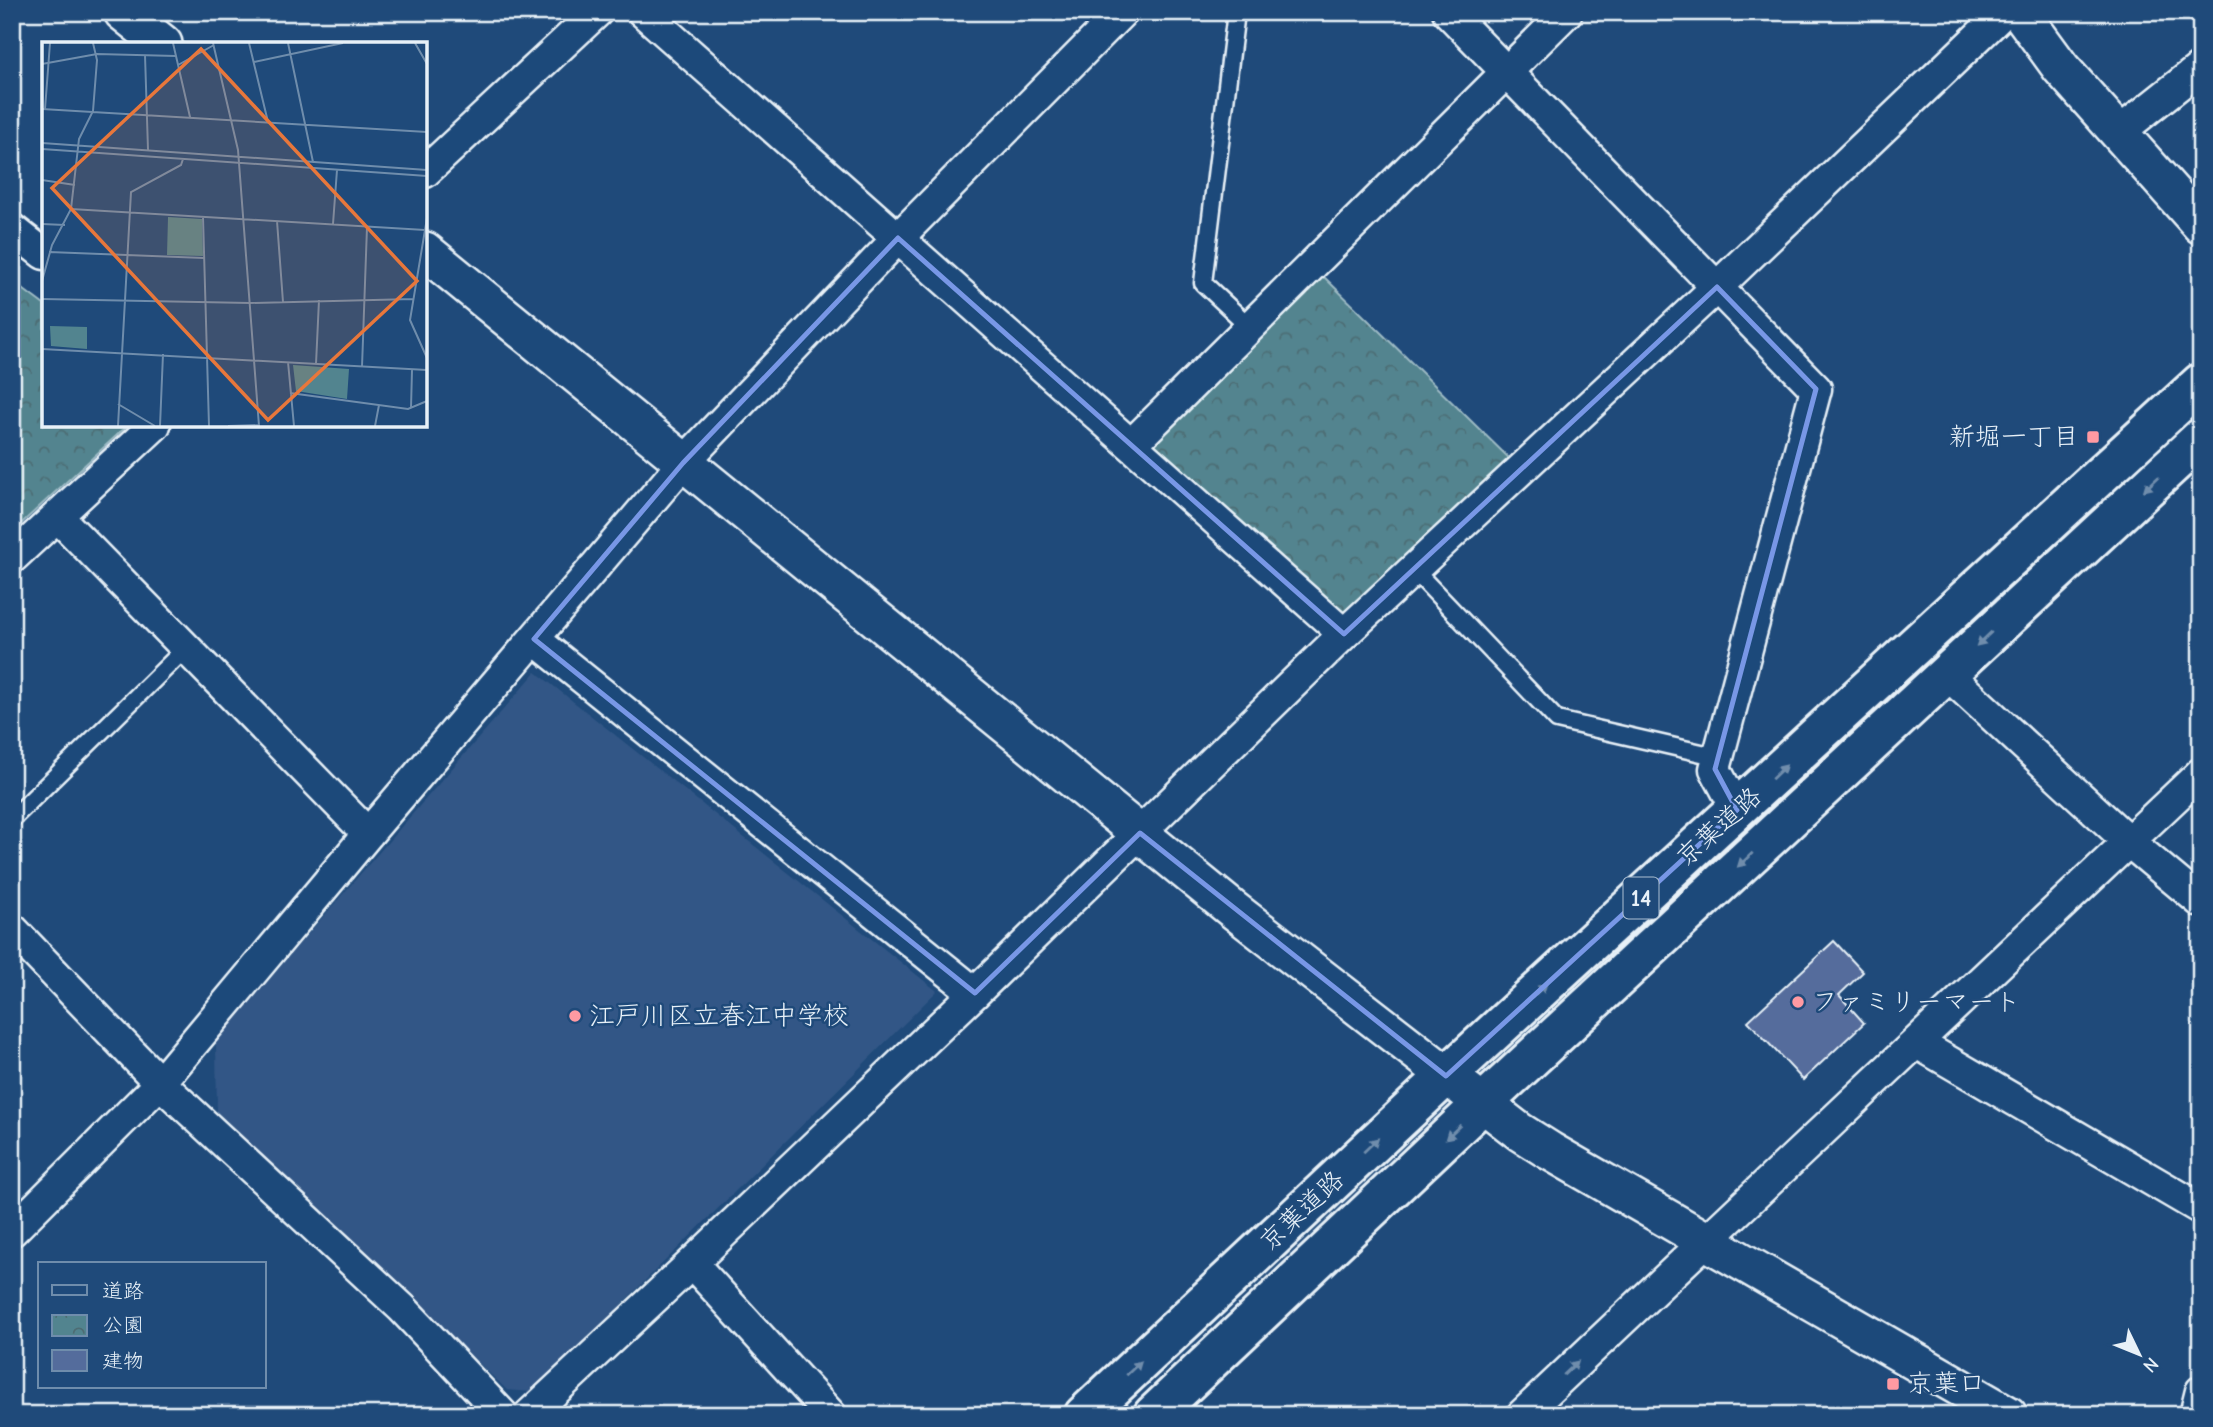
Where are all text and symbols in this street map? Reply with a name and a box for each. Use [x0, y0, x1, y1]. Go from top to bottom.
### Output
inset map [42, 42, 427, 427]
place label: 新堀一丁目 [1949, 422, 2079, 452]
marker: 新堀一丁目 [2085, 429, 2101, 445]
one-way arrow [2143, 476, 2160, 492]
one-way arrow [1975, 631, 1993, 647]
one-way arrow [1770, 764, 1787, 780]
street label: 京葉道路 [1670, 781, 1768, 873]
one-way arrow [1737, 852, 1754, 868]
road number: 14 [1624, 877, 1658, 918]
one-way arrow [1530, 983, 1548, 999]
place label: ファミリーマート [1812, 987, 2021, 1017]
marker: ファミリーマート [1790, 994, 1806, 1010]
place label: 江戸川区立春江中学校 [589, 1001, 849, 1031]
marker: 江戸川区立春江中学校 [567, 1008, 583, 1024]
one-way arrow [1445, 1123, 1462, 1139]
one-way arrow [1363, 1137, 1380, 1154]
street label: 京葉道路 [1254, 1165, 1350, 1257]
legend [38, 1262, 266, 1388]
text: 道路 [102, 1279, 144, 1303]
text: 公園 [102, 1313, 144, 1337]
north arrow [2104, 1318, 2174, 1388]
text: 建物 [102, 1349, 144, 1373]
text: N [2138, 1353, 2163, 1377]
one-way arrow [1125, 1360, 1143, 1376]
one-way arrow [1562, 1360, 1580, 1376]
place label: 京葉口 [1907, 1369, 1985, 1399]
marker: 京葉口 [1885, 1376, 1901, 1392]

